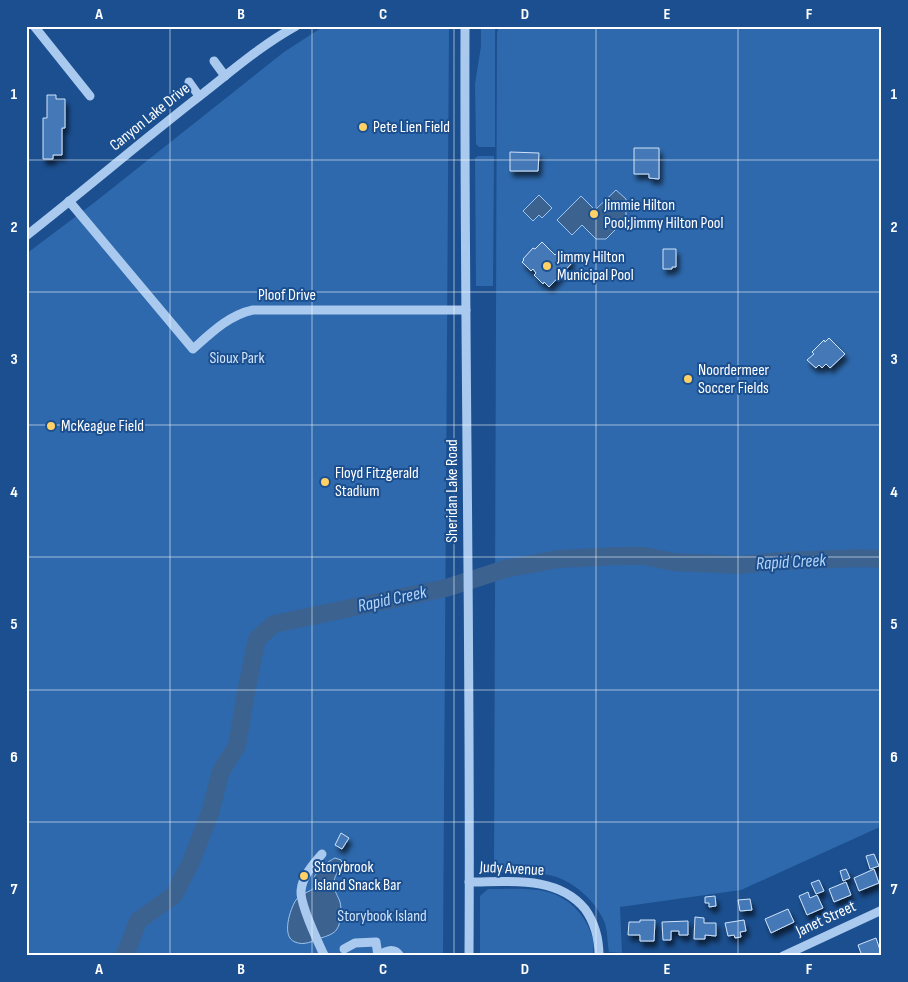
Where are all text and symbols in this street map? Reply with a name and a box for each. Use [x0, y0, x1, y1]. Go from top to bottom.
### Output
text: A [94, 5, 103, 24]
text: B [237, 5, 245, 24]
text: C [379, 5, 387, 24]
text: D [521, 5, 529, 24]
text: E [664, 5, 671, 24]
text: F [806, 5, 813, 24]
street label: Canyon Lake Drive [106, 79, 194, 155]
text: 1 [11, 85, 18, 104]
text: 1 [891, 85, 898, 104]
place label: Pete Lien Field [373, 118, 450, 137]
marker: Pete Lien Field [357, 121, 369, 133]
place label: Jimmie Hilton Pool;Jimmy Hilton Pool [603, 196, 723, 233]
marker: Jimmie Hilton Pool;Jimmy Hilton Pool [588, 208, 600, 220]
text: 2 [10, 218, 18, 237]
text: 2 [890, 218, 898, 237]
place label: Jimmy Hilton Municipal Pool [556, 248, 634, 285]
marker: Jimmy Hilton Municipal Pool [541, 260, 553, 272]
street label: Ploof Drive [258, 286, 316, 305]
park label: Sioux Park [209, 349, 265, 368]
text: 3 [10, 350, 18, 369]
text: 3 [890, 350, 898, 369]
place label: Noordermeer Soccer Fields [698, 361, 770, 398]
marker: Noordermeer Soccer Fields [682, 373, 694, 385]
place label: McKeague Field [61, 417, 144, 436]
marker: McKeague Field [45, 420, 57, 432]
street label: Sheridan Lake Road [443, 439, 462, 543]
place label: Floyd Fitzgerald Stadium [335, 464, 419, 501]
marker: Floyd Fitzgerald Stadium [319, 476, 331, 488]
text: 4 [10, 483, 18, 502]
text: 4 [890, 483, 898, 502]
water label: Rapid Creek [755, 550, 828, 574]
water label: Rapid Creek [356, 581, 430, 617]
text: 5 [10, 615, 18, 634]
text: 5 [890, 615, 898, 634]
text: 6 [10, 748, 18, 767]
text: 6 [890, 748, 898, 767]
place label: Storybrook Island Snack Bar [314, 858, 401, 895]
street label: Judy Avenue [478, 858, 545, 880]
marker: Storybrook Island Snack Bar [298, 870, 310, 882]
text: 7 [11, 880, 18, 899]
text: 7 [891, 880, 898, 899]
street label: Janet Street [792, 897, 859, 942]
park label: Storybook Island [337, 907, 427, 926]
text: A [94, 960, 103, 979]
text: B [237, 960, 245, 979]
text: C [379, 960, 387, 979]
text: D [521, 960, 529, 979]
text: E [664, 960, 671, 979]
text: F [806, 960, 813, 979]

